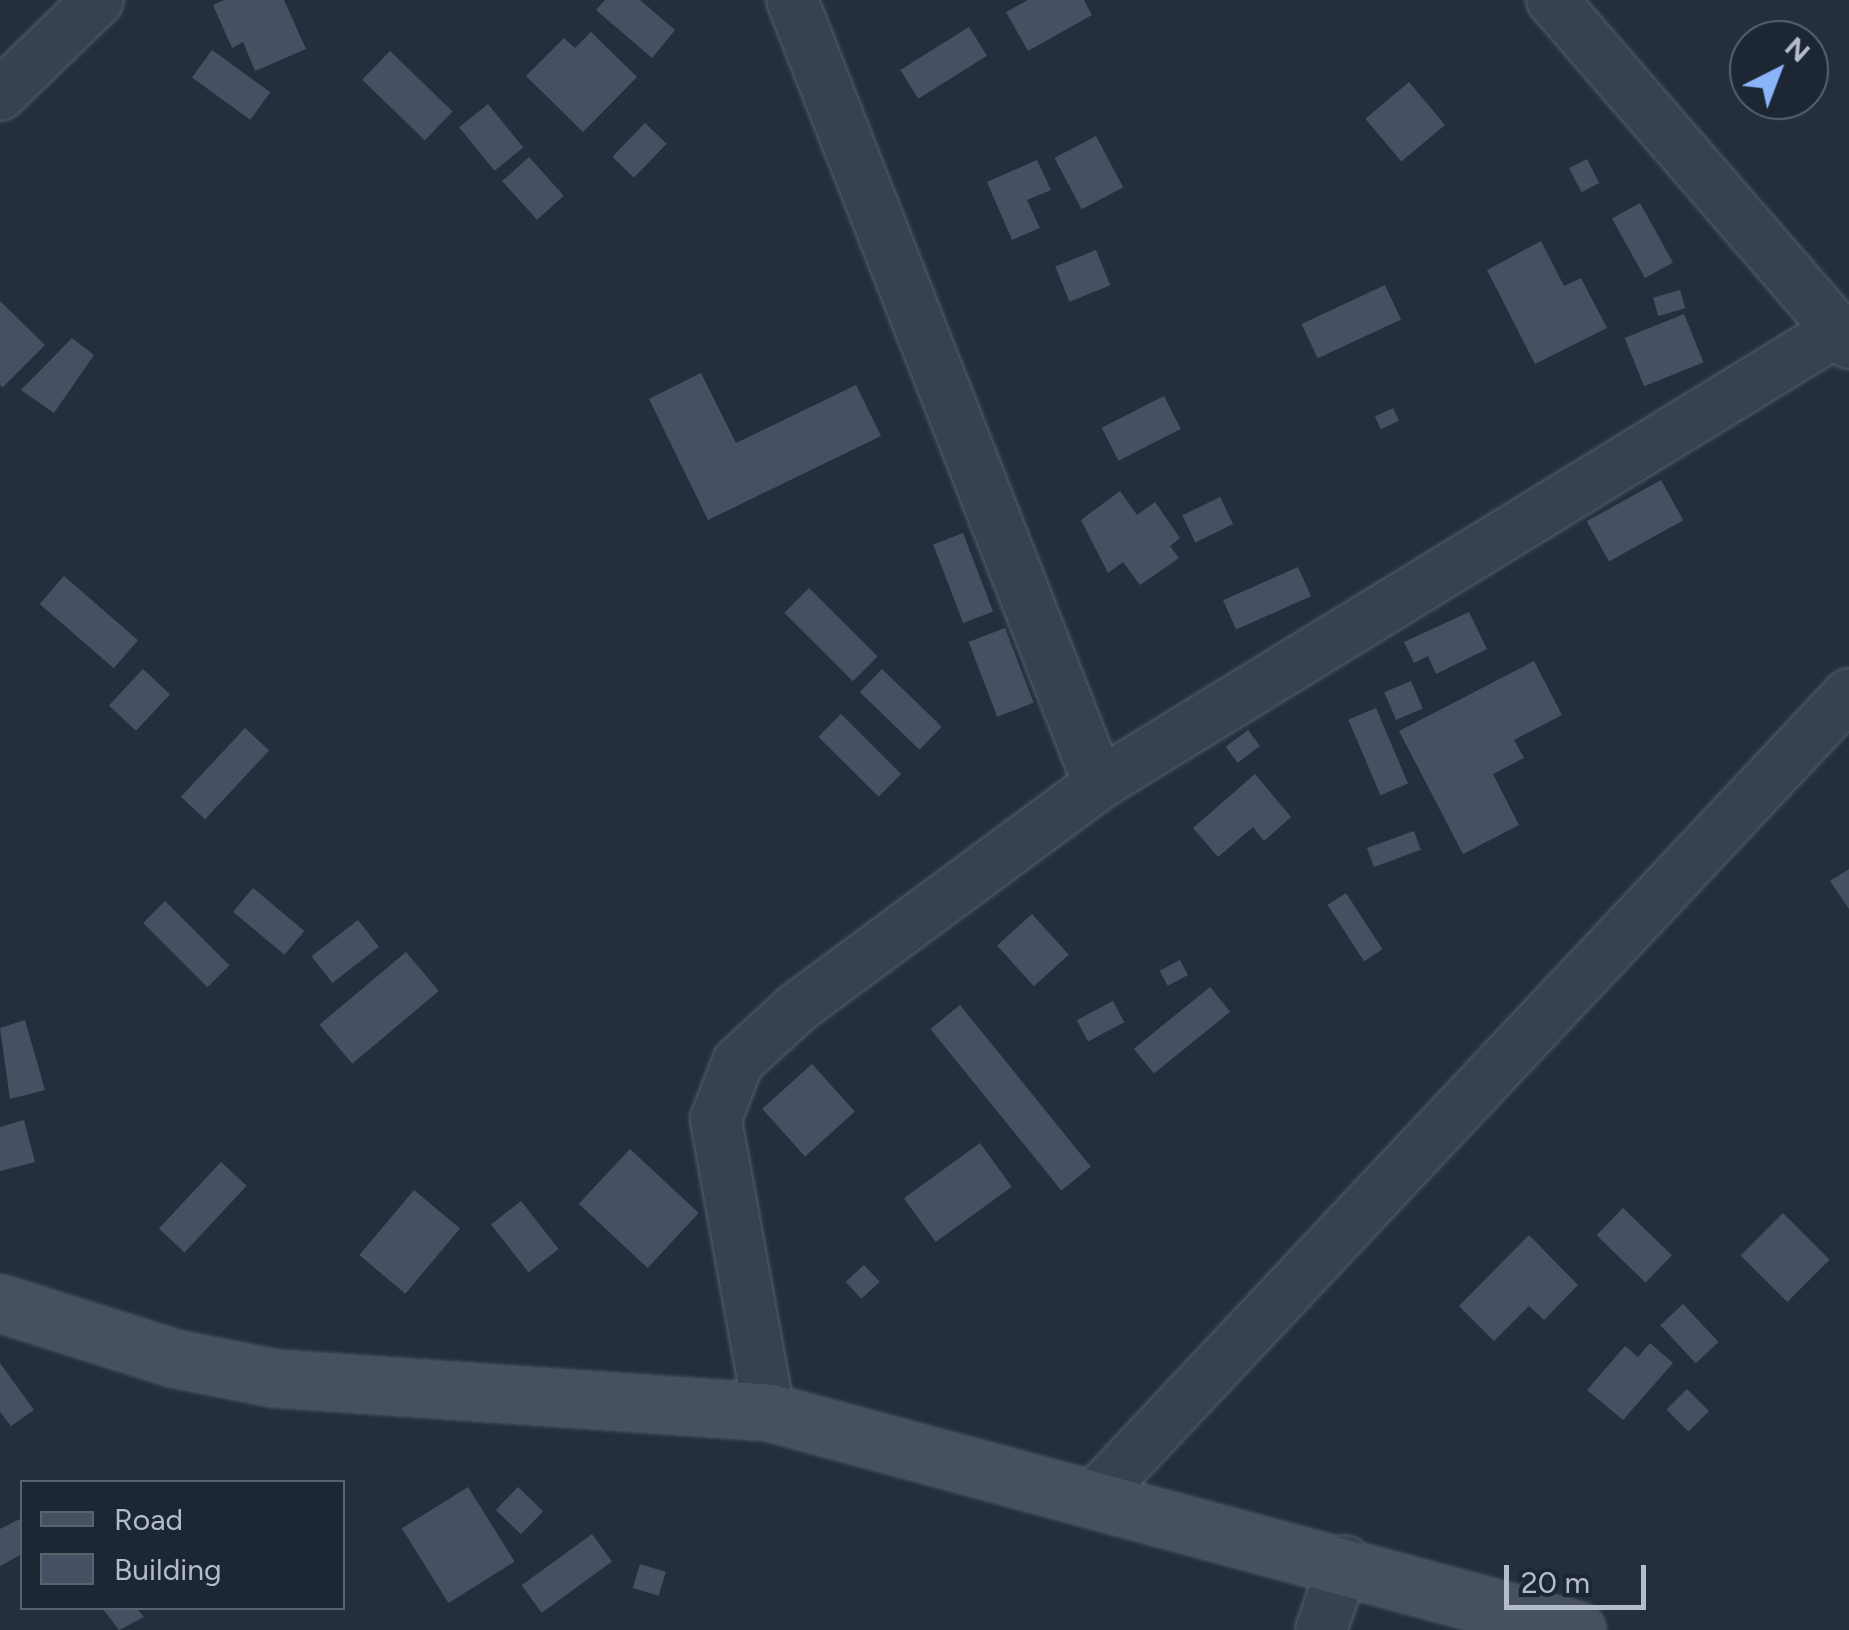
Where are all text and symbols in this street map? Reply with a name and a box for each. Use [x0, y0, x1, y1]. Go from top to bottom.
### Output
north arrow [1729, 20, 1829, 120]
text: N [1778, 29, 1817, 69]
legend [20, 1480, 345, 1610]
text: Road [114, 1501, 183, 1538]
scale bar [1509, 1545, 1652, 1607]
text: Building [114, 1551, 222, 1588]
text: 20 m [1521, 1564, 1590, 1601]

